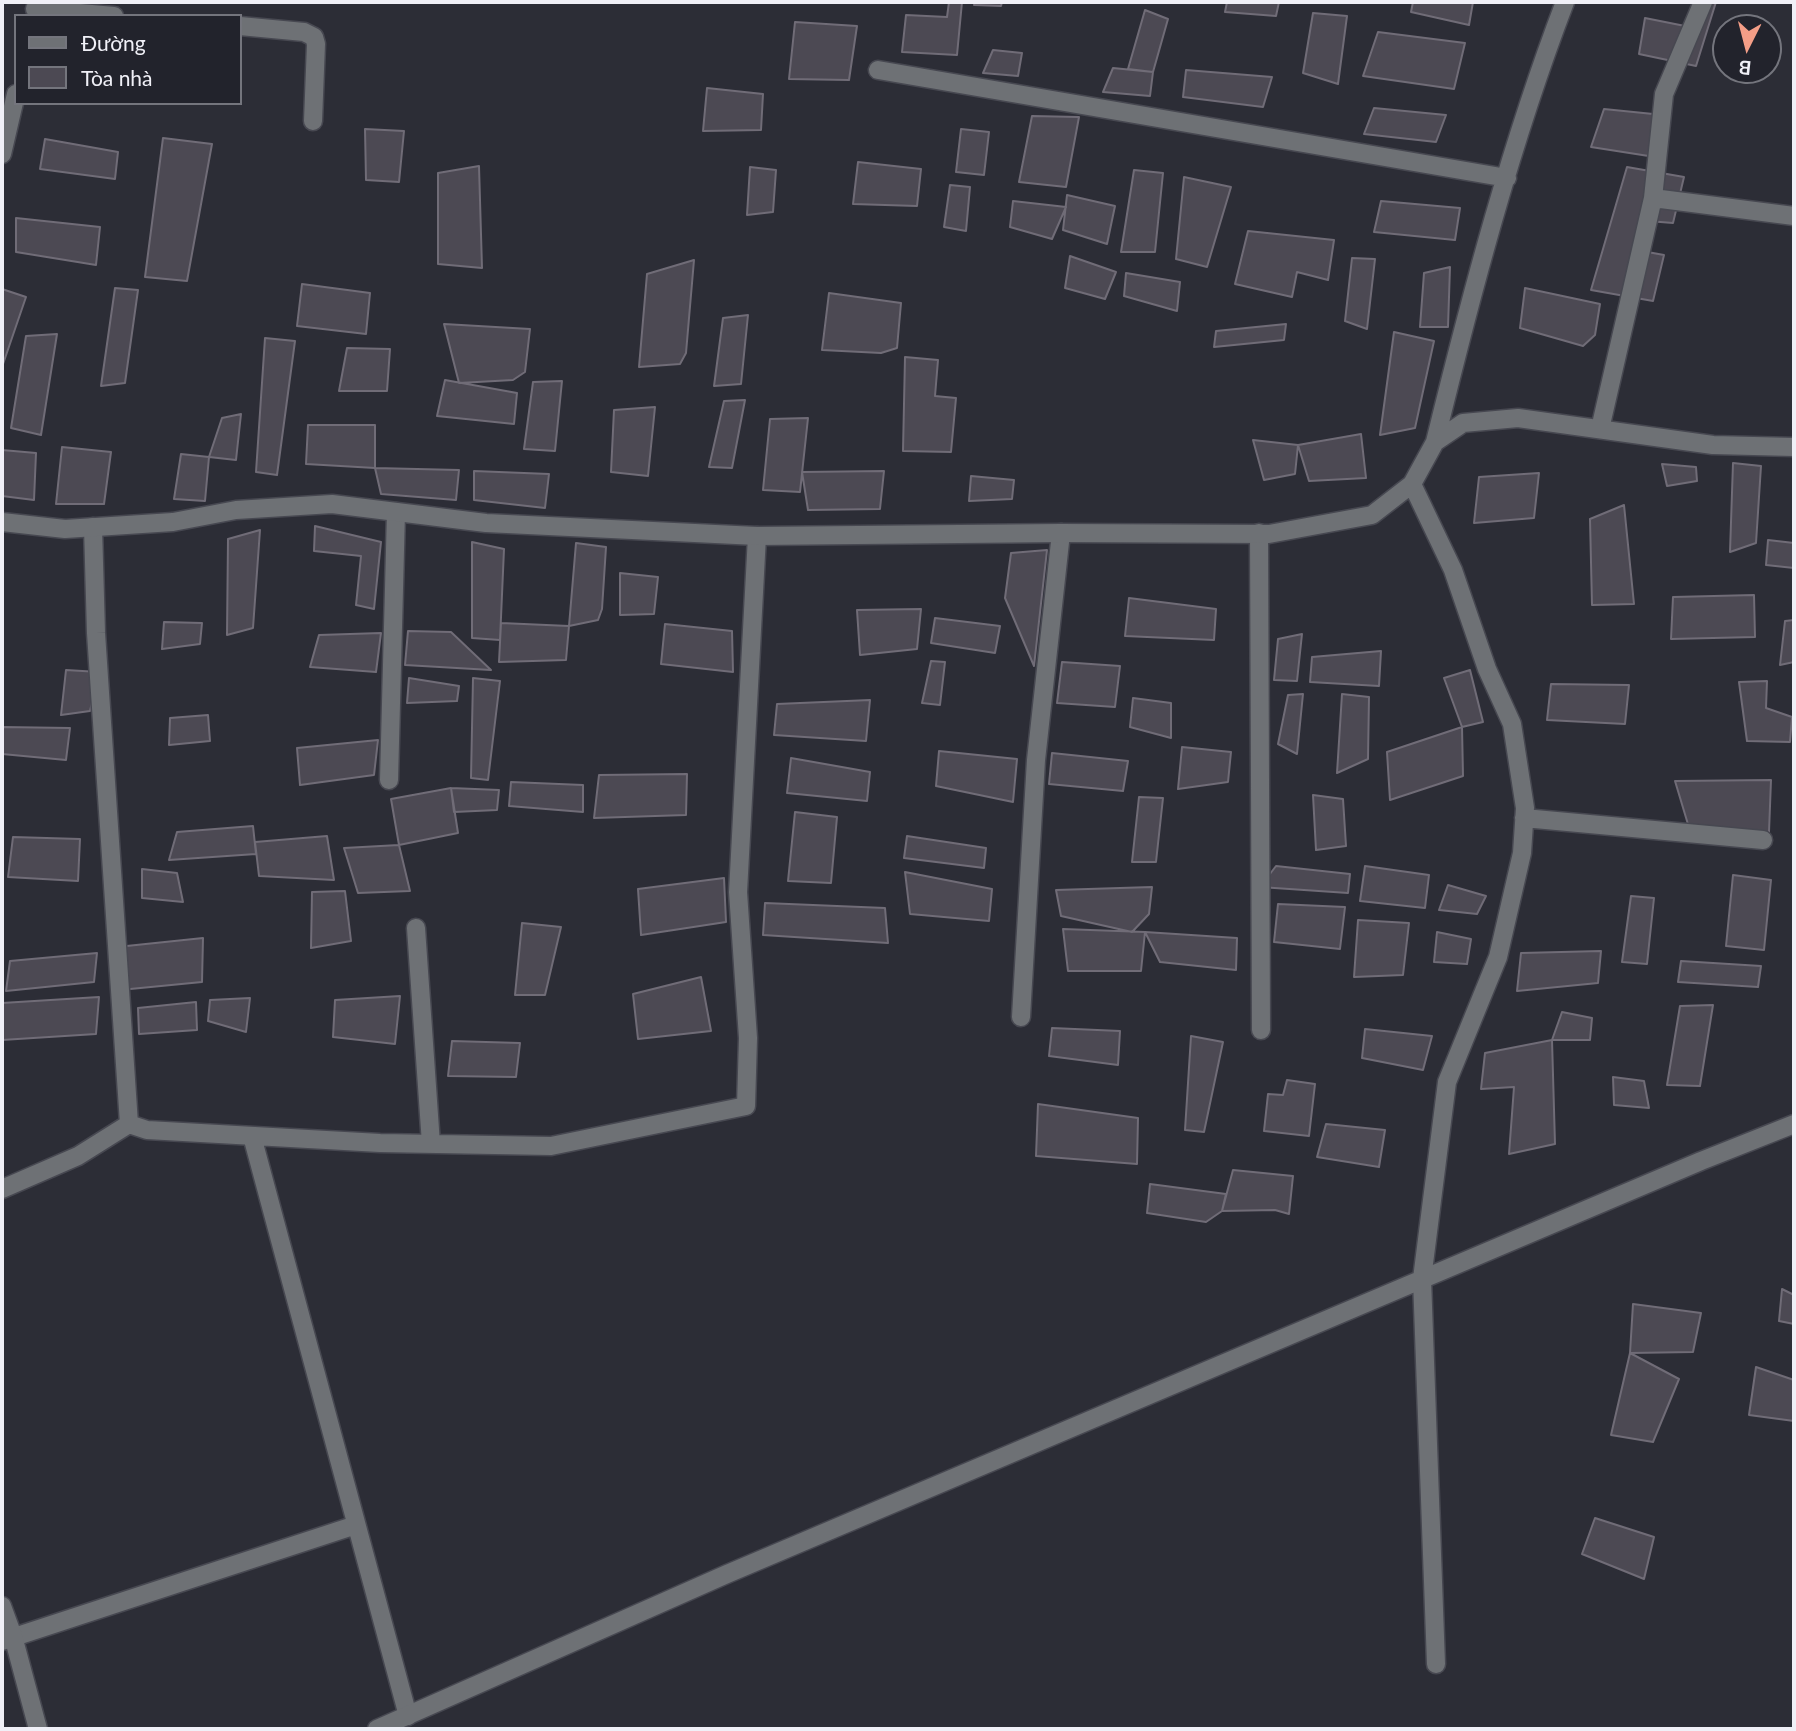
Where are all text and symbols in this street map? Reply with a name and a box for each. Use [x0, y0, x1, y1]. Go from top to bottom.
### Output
legend [14, 14, 242, 105]
north arrow [1712, 14, 1782, 84]
text: Đường [81, 30, 146, 55]
text: B [1738, 56, 1752, 80]
text: Tòa nhà [81, 65, 153, 90]

